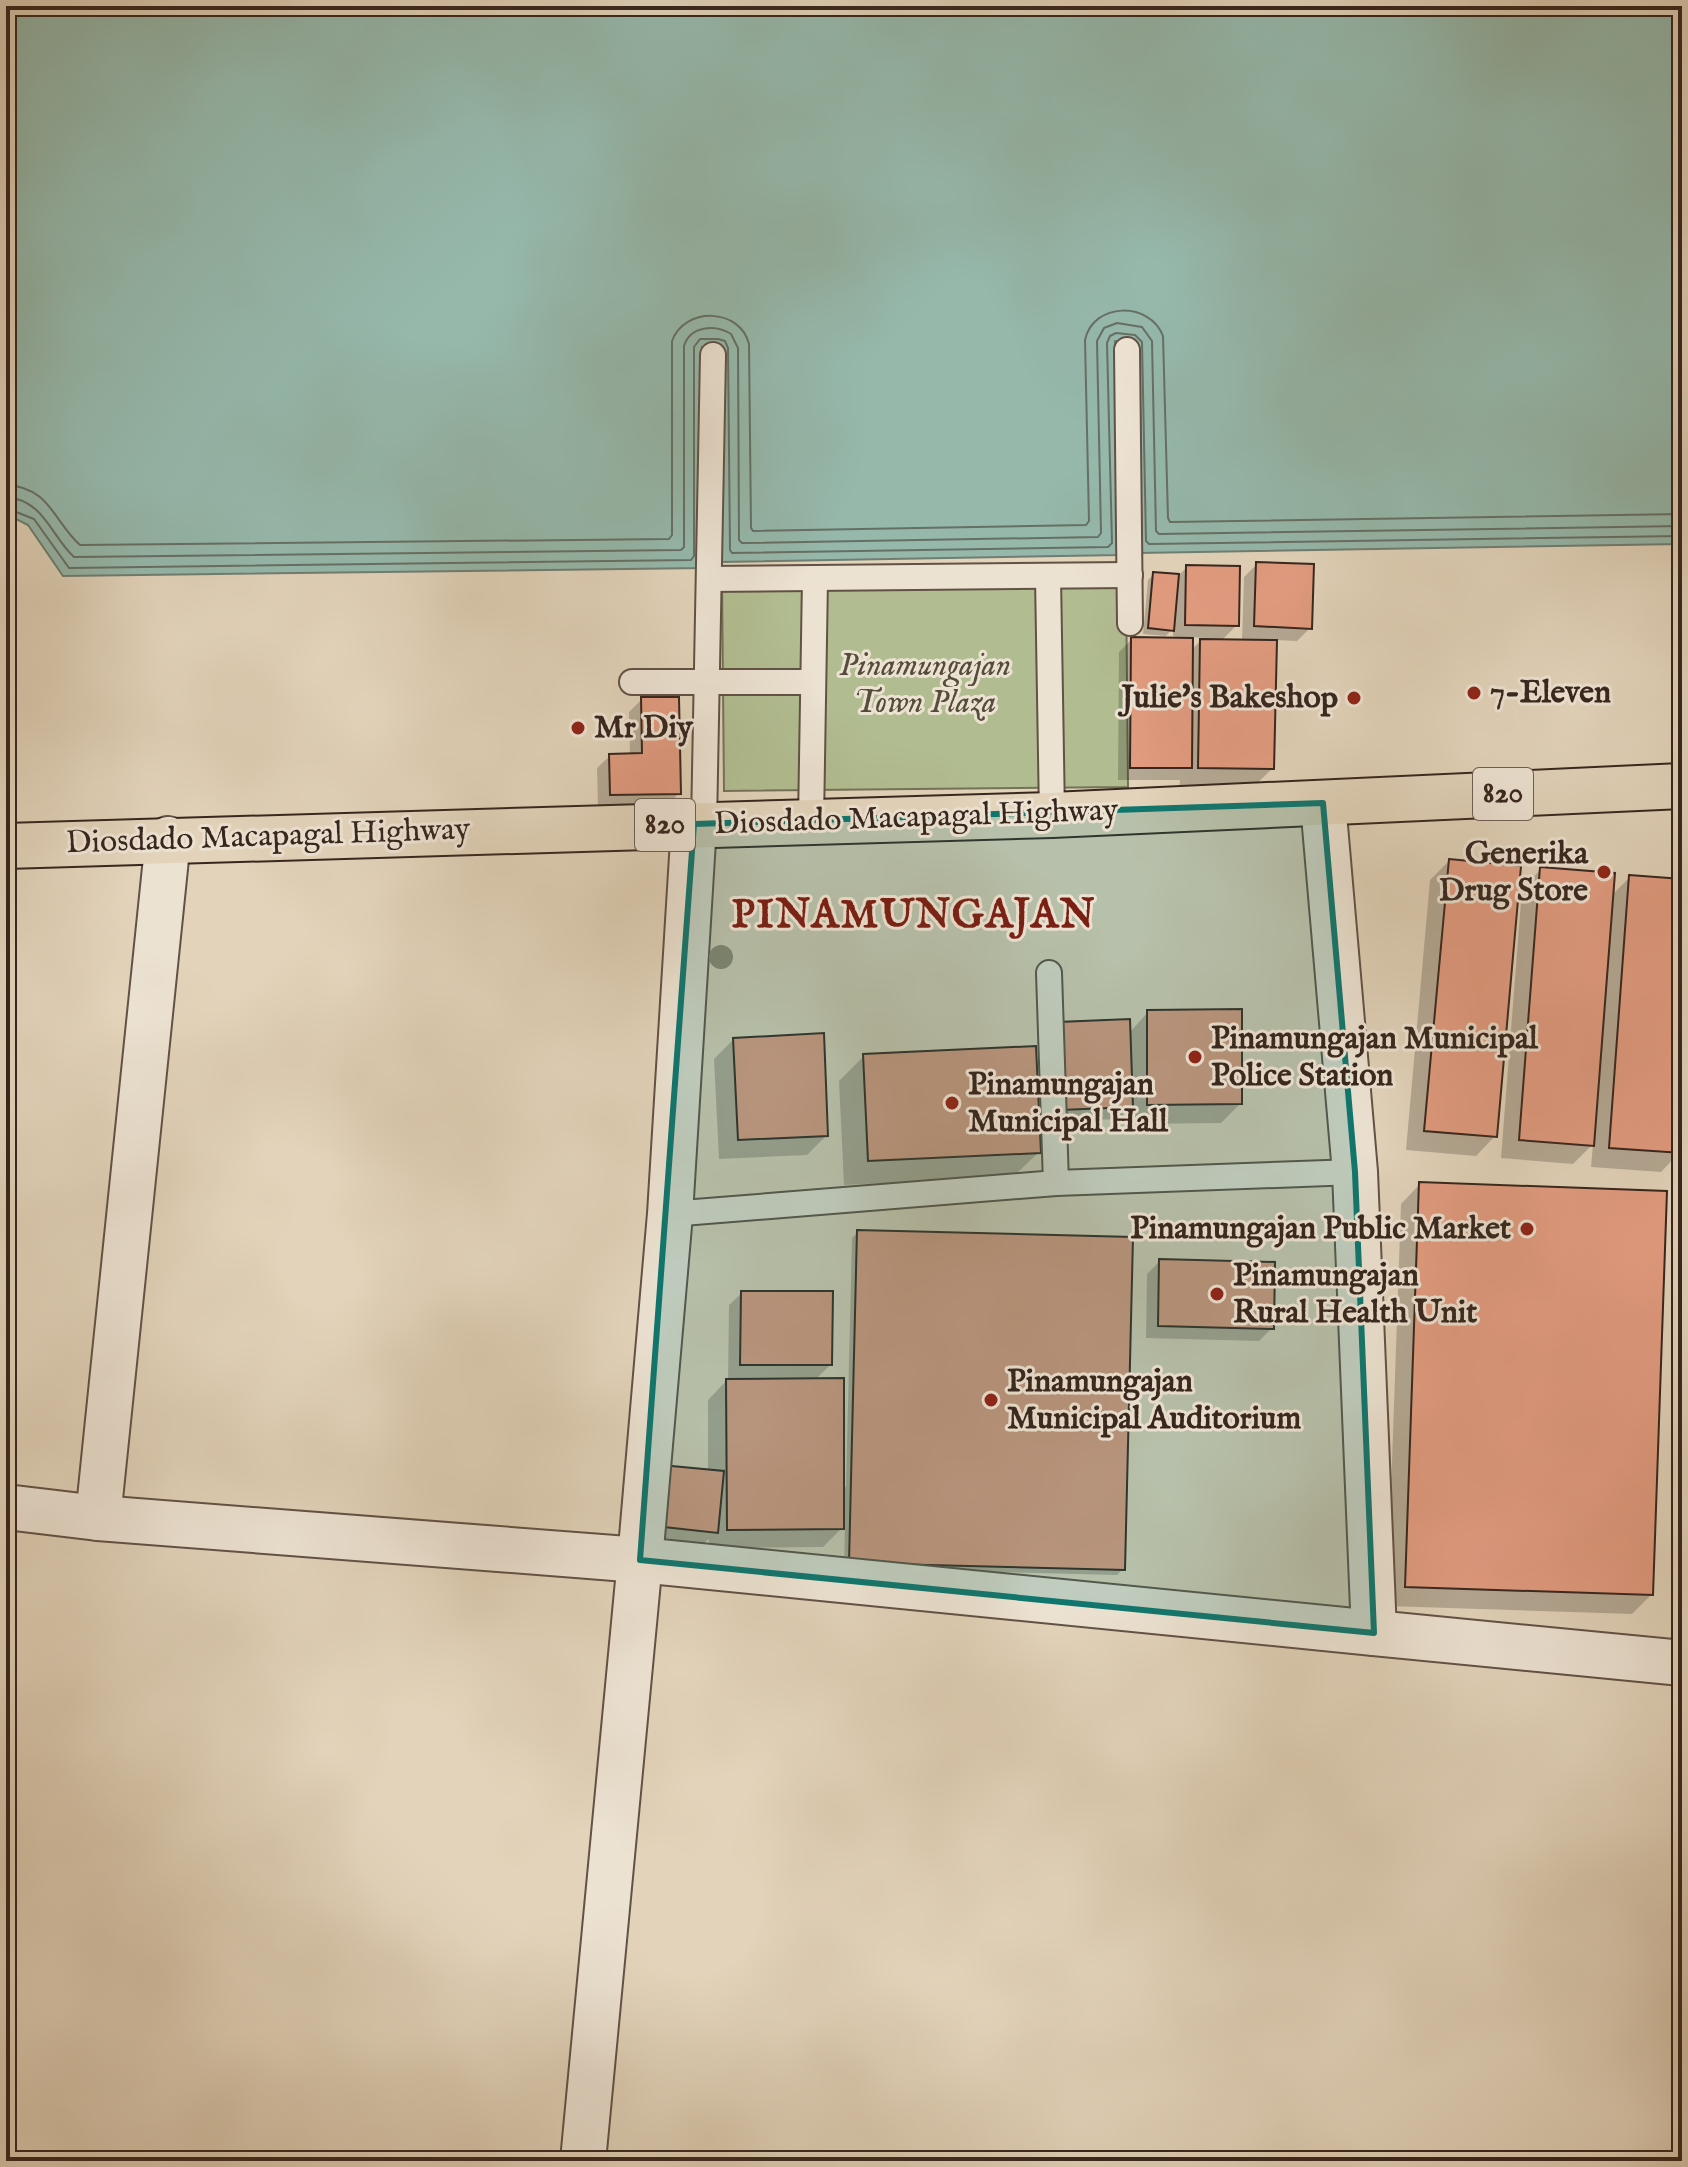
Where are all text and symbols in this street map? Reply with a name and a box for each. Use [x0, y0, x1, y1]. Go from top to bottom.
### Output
park label: Pinamungajan Town Plaza [839, 646, 1011, 724]
place label: 7-Eleven [1490, 673, 1611, 714]
place label: Julie's Bakeshop [1117, 678, 1338, 719]
marker: 7-Eleven [1465, 684, 1483, 702]
marker: Julie's Bakeshop [1345, 689, 1363, 707]
place label: Mr Diy [594, 708, 694, 749]
marker: Mr Diy [569, 719, 587, 737]
road number: 820 [1473, 768, 1533, 820]
street label: Diosdado Macapagal Highway [713, 790, 1119, 846]
road number: 820 [635, 799, 695, 851]
street label: Diosdado Macapagal Highway [65, 809, 471, 865]
place label: Generika Drug Store [1439, 834, 1589, 912]
marker: Generika Drug Store [1595, 863, 1613, 881]
district label: PINAMUNGAJAN [731, 891, 1097, 942]
place label: Pinamungajan Municipal Police Station [1211, 1019, 1539, 1097]
marker: Pinamungajan Municipal Police Station [1186, 1048, 1204, 1066]
place label: Pinamungajan Municipal Hall [968, 1065, 1169, 1143]
marker: Pinamungajan Municipal Hall [943, 1094, 961, 1112]
place label: Pinamungajan Public Market [1130, 1209, 1511, 1250]
marker: Pinamungajan Public Market [1518, 1220, 1536, 1238]
place label: Pinamungajan Rural Health Unit [1233, 1256, 1477, 1334]
marker: Pinamungajan Rural Health Unit [1208, 1285, 1226, 1303]
place label: Pinamungajan Municipal Auditorium [1007, 1362, 1301, 1440]
marker: Pinamungajan Municipal Auditorium [982, 1391, 1000, 1409]

